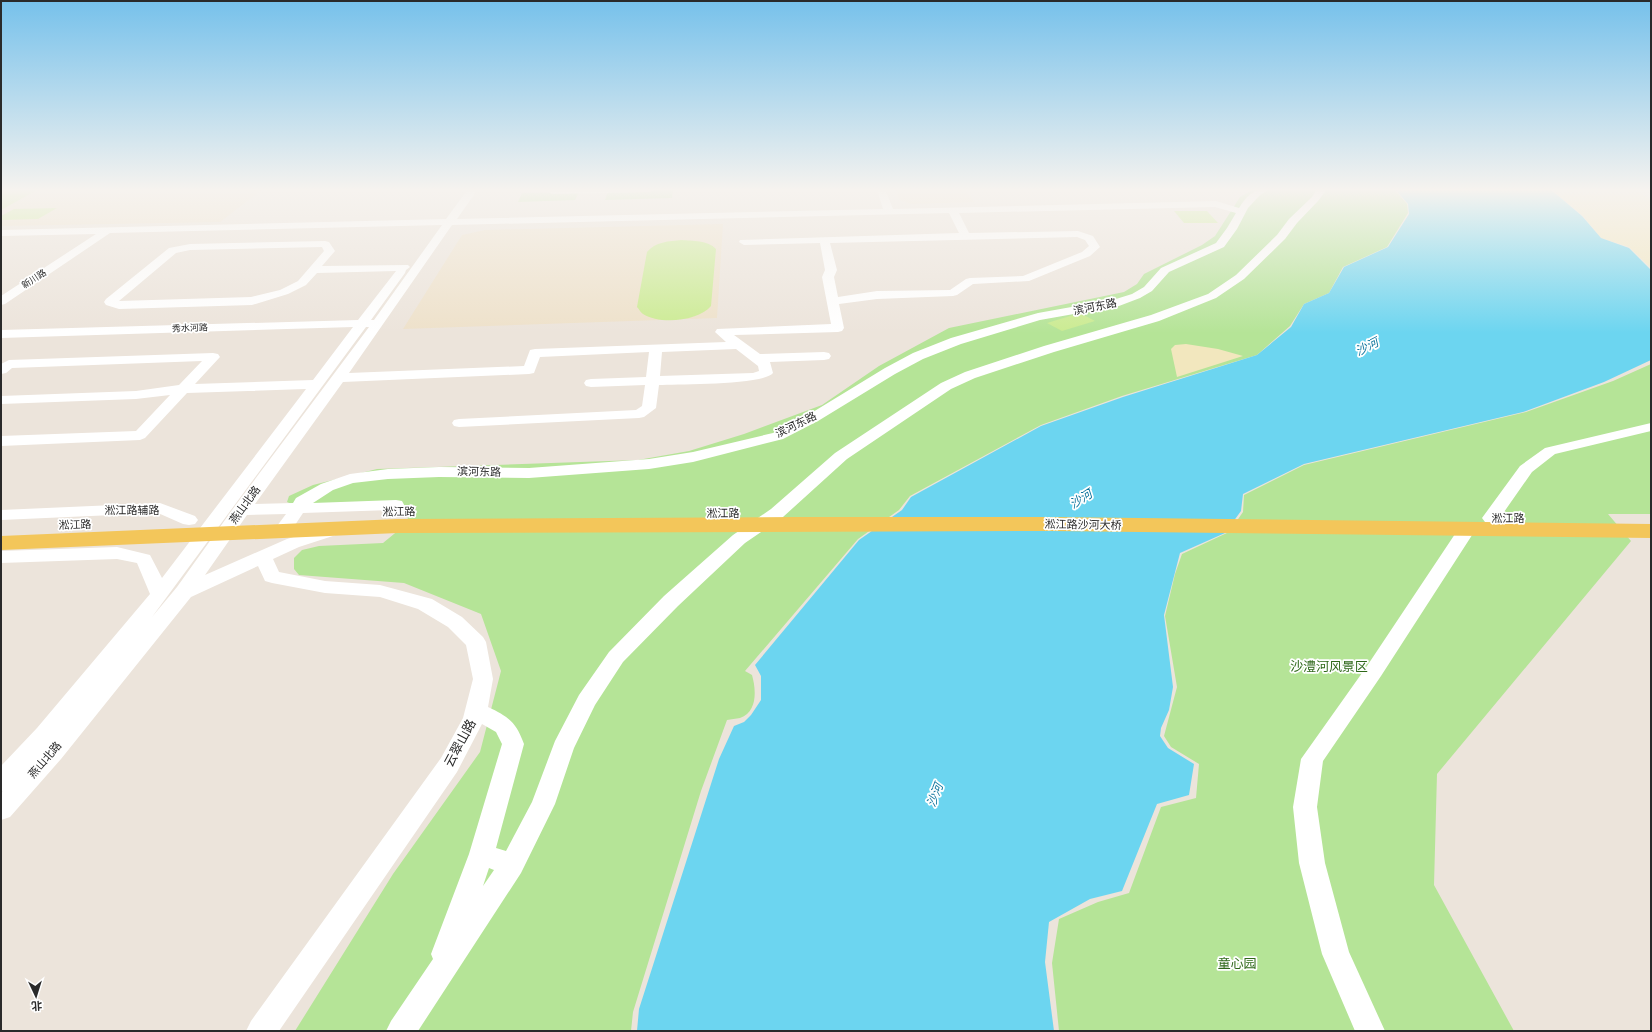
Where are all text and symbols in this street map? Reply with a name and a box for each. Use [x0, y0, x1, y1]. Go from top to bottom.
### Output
street label: 新川路 [20, 267, 48, 291]
street label: 滨河东路 [1072, 296, 1118, 318]
street label: 秀水河路 [172, 322, 208, 334]
water label: 沙河 [1353, 334, 1383, 359]
street label: 滨河东路 [773, 410, 819, 440]
street label: 滨河东路 [457, 465, 501, 479]
street label: 燕山北路 [227, 483, 263, 527]
water label: 沙河 [1067, 486, 1097, 511]
street label: 淞江路辅路 [105, 504, 160, 517]
street label: 淞江路 [382, 505, 416, 519]
street label: 淞江路 [707, 507, 740, 520]
street label: 淞江路 [1492, 512, 1525, 525]
street label: 淞江路 [58, 518, 92, 532]
street label: 淞江路沙河大桥 [1044, 518, 1122, 532]
park label: 沙澧河风景区 [1290, 659, 1368, 674]
street label: 云翠山路 [441, 717, 479, 769]
street label: 燕山北路 [26, 739, 64, 781]
water label: 沙河 [924, 779, 947, 809]
park label: 童心园 [1217, 956, 1257, 971]
north arrow [16, 976, 56, 1016]
text: 北 [31, 999, 43, 1012]

